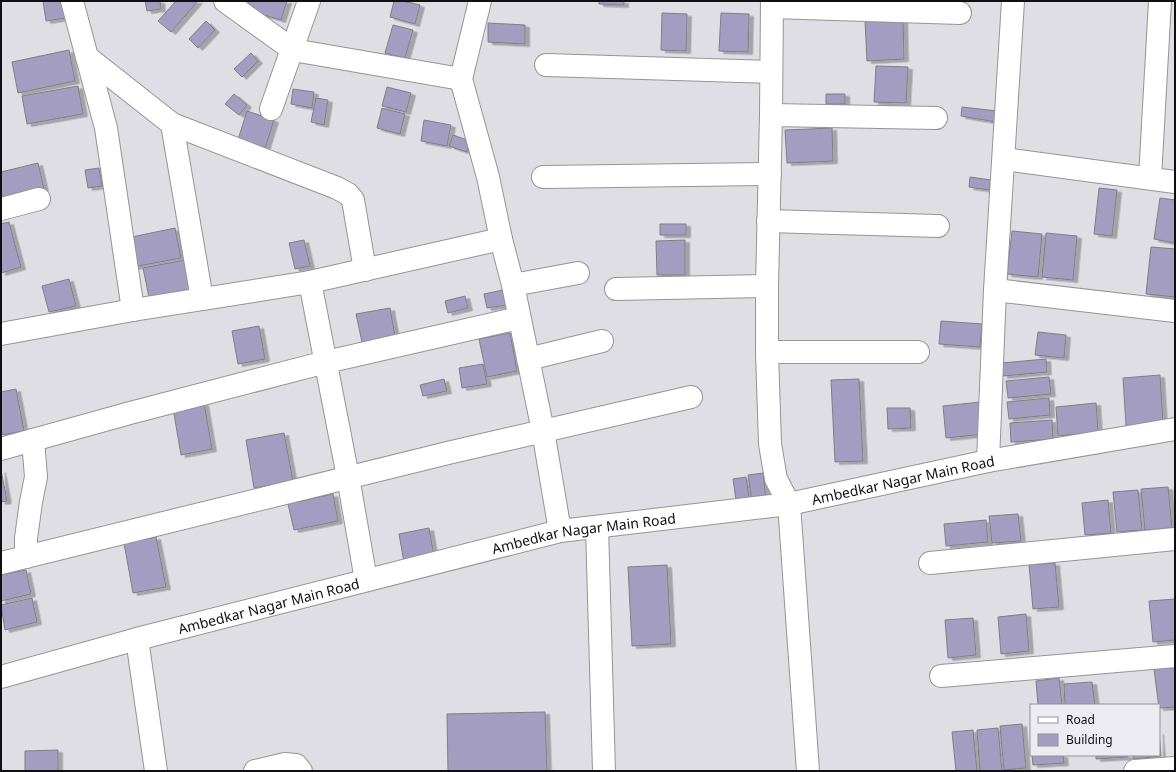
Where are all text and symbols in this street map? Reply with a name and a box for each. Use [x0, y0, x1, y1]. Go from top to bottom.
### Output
street label: Ambedkar Nagar Main Road [810, 451, 996, 508]
street label: Ambedkar Nagar Main Road [490, 508, 677, 558]
street label: Ambedkar Nagar Main Road [176, 573, 361, 638]
legend [1030, 704, 1160, 756]
text: Road [1066, 711, 1095, 728]
text: Building [1066, 731, 1113, 748]

